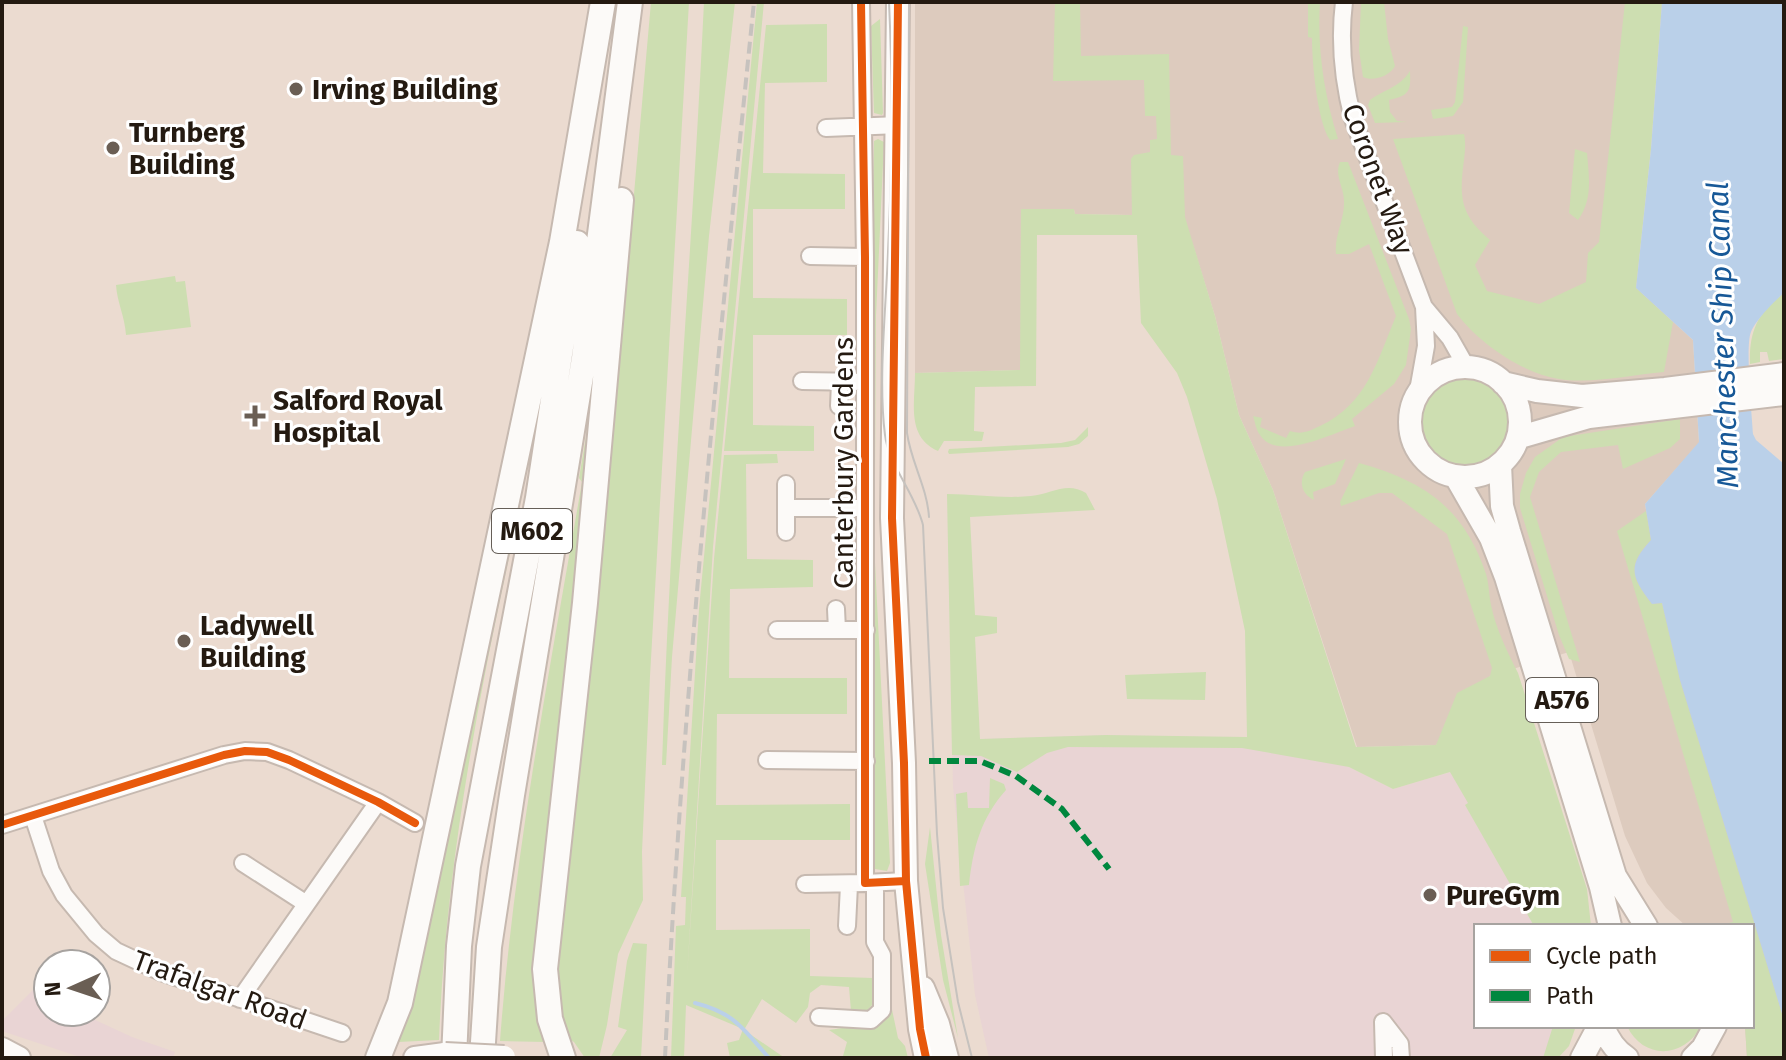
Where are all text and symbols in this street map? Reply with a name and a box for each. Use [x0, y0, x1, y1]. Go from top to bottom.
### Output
place label: Irving Building [312, 73, 498, 106]
marker: Irving Building [287, 80, 305, 98]
street label: Coronet Way [1335, 99, 1421, 259]
place label: Turnberg Building [129, 116, 245, 181]
marker: Turnberg Building [104, 139, 122, 157]
water label: Manchester Ship Canal [1700, 181, 1746, 489]
street label: Canterbury Gardens [827, 337, 860, 589]
place label: Salford Royal Hospital [273, 384, 443, 449]
marker: Salford Royal Hospital [244, 405, 266, 427]
road number: M602 [492, 509, 572, 553]
place label: Ladywell Building [200, 609, 314, 674]
marker: Ladywell Building [175, 632, 193, 650]
road number: A576 [1526, 678, 1598, 722]
place label: PureGym [1446, 879, 1560, 912]
marker: PureGym [1421, 886, 1439, 904]
legend [1474, 924, 1754, 1028]
text: Cycle path [1546, 942, 1658, 970]
street label: Trafalgar Road [129, 943, 311, 1037]
north arrow [32, 948, 112, 1028]
text: N [39, 981, 66, 997]
text: Path [1546, 982, 1594, 1010]

